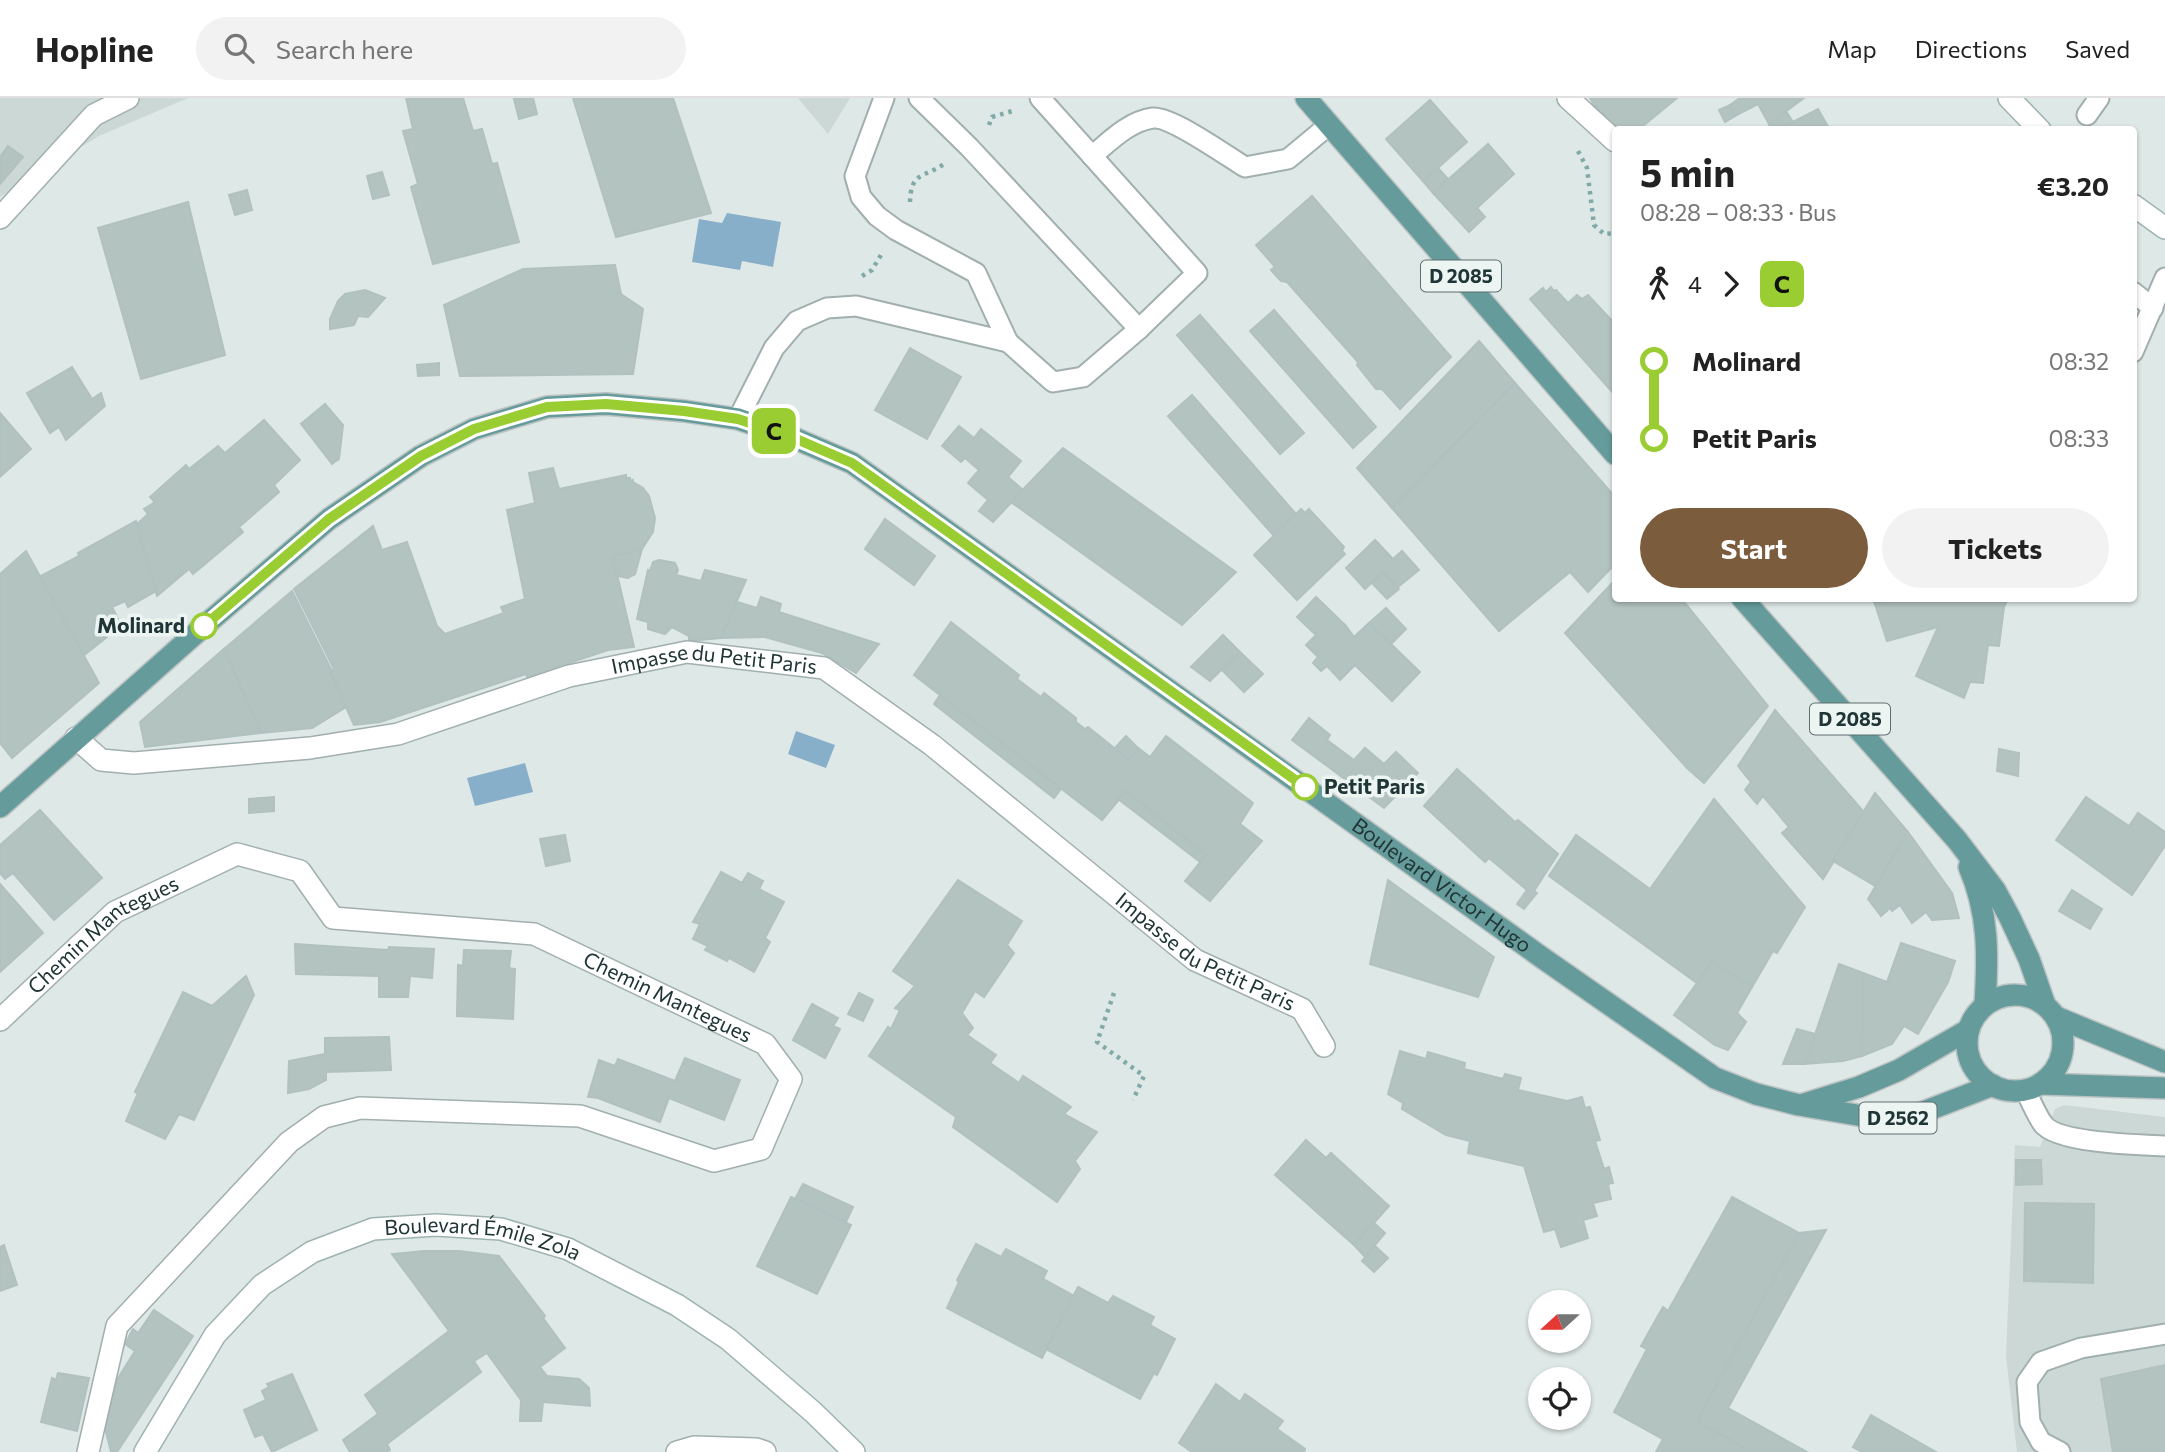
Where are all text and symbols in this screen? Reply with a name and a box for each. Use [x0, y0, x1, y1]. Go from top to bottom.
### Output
search box [196, 17, 686, 80]
text: Hopline [35, 28, 154, 69]
icon: search [220, 29, 258, 67]
text: Search here [276, 33, 413, 64]
text: Map [1827, 34, 1877, 63]
text: Directions [1915, 34, 2027, 63]
text: Saved [2065, 34, 2130, 63]
text: 5 min [1640, 148, 1735, 195]
text: €3.20 [2037, 170, 2109, 201]
text: 08:28 – 08:33 · Bus [1640, 198, 1836, 226]
road number: D 2085 [1421, 260, 1501, 292]
icon: walk [1640, 265, 1678, 303]
icon: forward [1712, 265, 1750, 303]
text: C [1774, 269, 1790, 298]
text: 4 [1688, 270, 1702, 298]
text: Molinard [1692, 345, 1801, 376]
text: 08:32 [2049, 347, 2109, 375]
line badge: C [751, 408, 797, 454]
text: C [766, 416, 782, 445]
text: Petit Paris [1692, 422, 1817, 453]
text: 08:33 [2048, 424, 2109, 452]
button: Start [1640, 508, 1868, 588]
button: Tickets [1882, 508, 2109, 588]
place label: Molinard [97, 612, 185, 637]
marker: Molinard [191, 613, 217, 639]
street label: Impasse du Petit Paris [609, 638, 818, 678]
road number: D 2085 [1810, 704, 1890, 734]
place label: Petit Paris [1324, 773, 1425, 798]
marker: Petit Paris [1292, 774, 1318, 800]
street label: Boulevard Victor Hugo [1348, 812, 1537, 957]
street label: Chemin Mantegues [22, 870, 182, 998]
street label: Impasse du Petit Paris [1111, 886, 1299, 1015]
street label: Chemin Mantegues [580, 945, 756, 1047]
road number: D 2562 [1860, 1102, 1937, 1134]
street label: Boulevard Émile Zola [383, 1211, 586, 1264]
north arrow [1528, 1290, 1591, 1353]
map controls [1528, 1290, 1591, 1430]
button: locate [1528, 1367, 1591, 1430]

